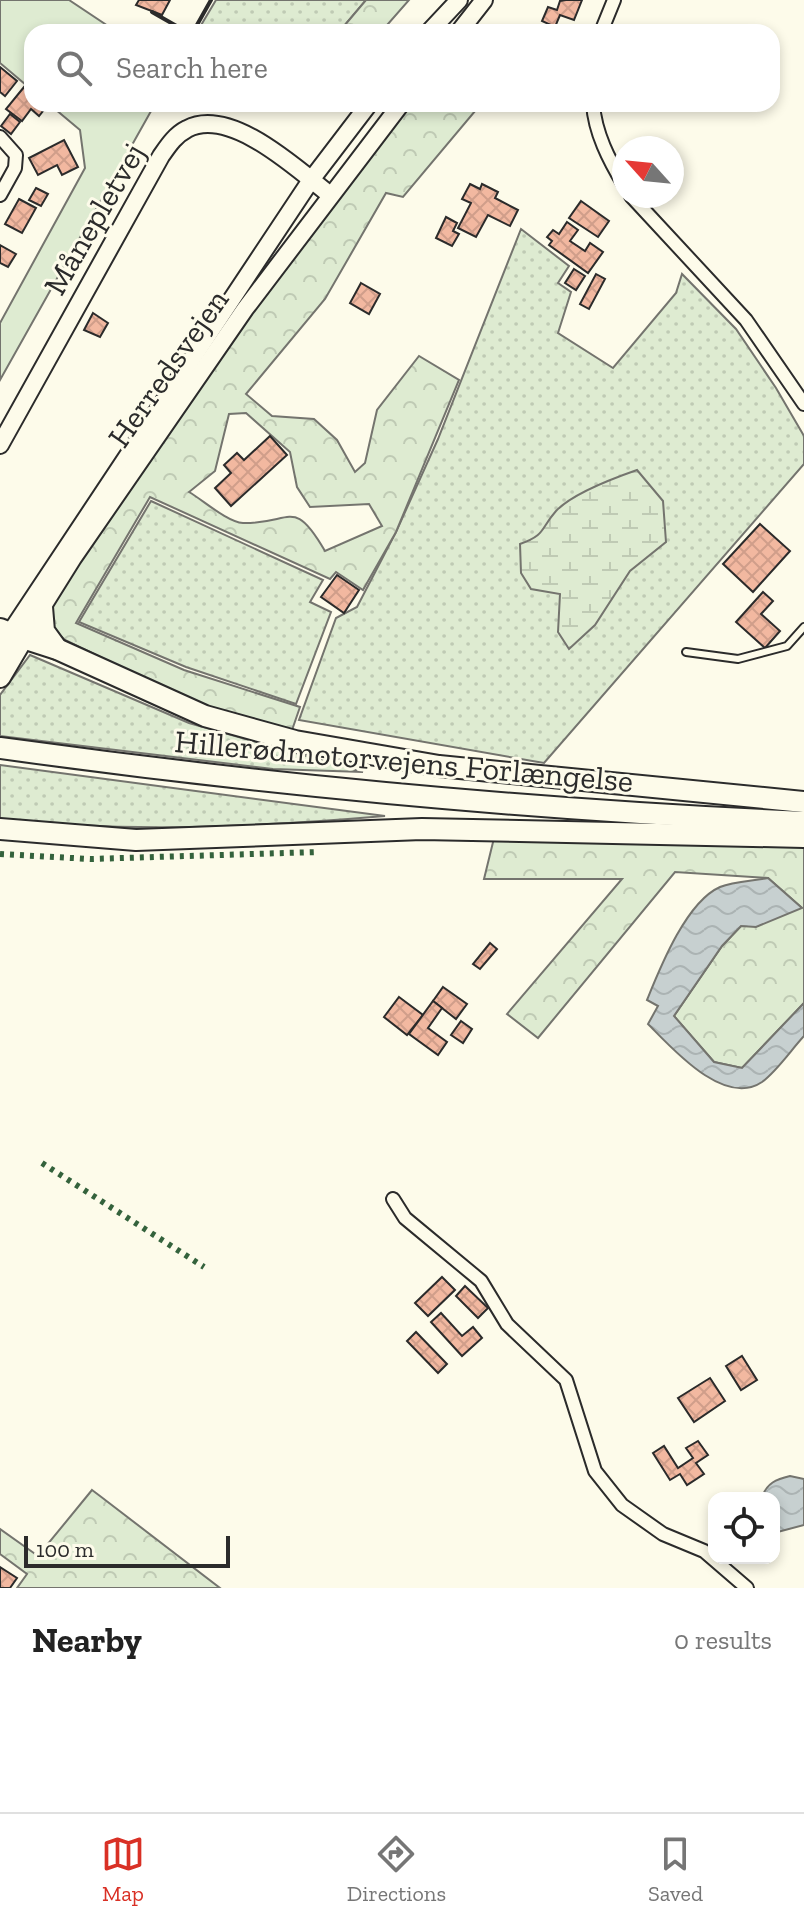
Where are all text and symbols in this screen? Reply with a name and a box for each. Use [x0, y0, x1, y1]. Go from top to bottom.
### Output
search box [24, 24, 780, 112]
icon: search [52, 46, 96, 90]
text: Search here [116, 50, 268, 86]
street label: Månepletvej [35, 136, 153, 302]
north arrow [612, 136, 684, 208]
street label: Herredsvejen [100, 281, 237, 454]
street label: Hillerødmotorvejens Forlængelse [173, 722, 635, 800]
map controls [708, 1492, 780, 1564]
button: locate [708, 1492, 780, 1564]
scale bar [24, 1532, 230, 1568]
text: 100 m [36, 1536, 94, 1563]
text: Nearby [32, 1620, 142, 1661]
text: 0 results [674, 1624, 772, 1656]
tab: Map [101, 1832, 145, 1907]
tab: Directions [347, 1832, 446, 1907]
tab: Saved [648, 1832, 703, 1907]

